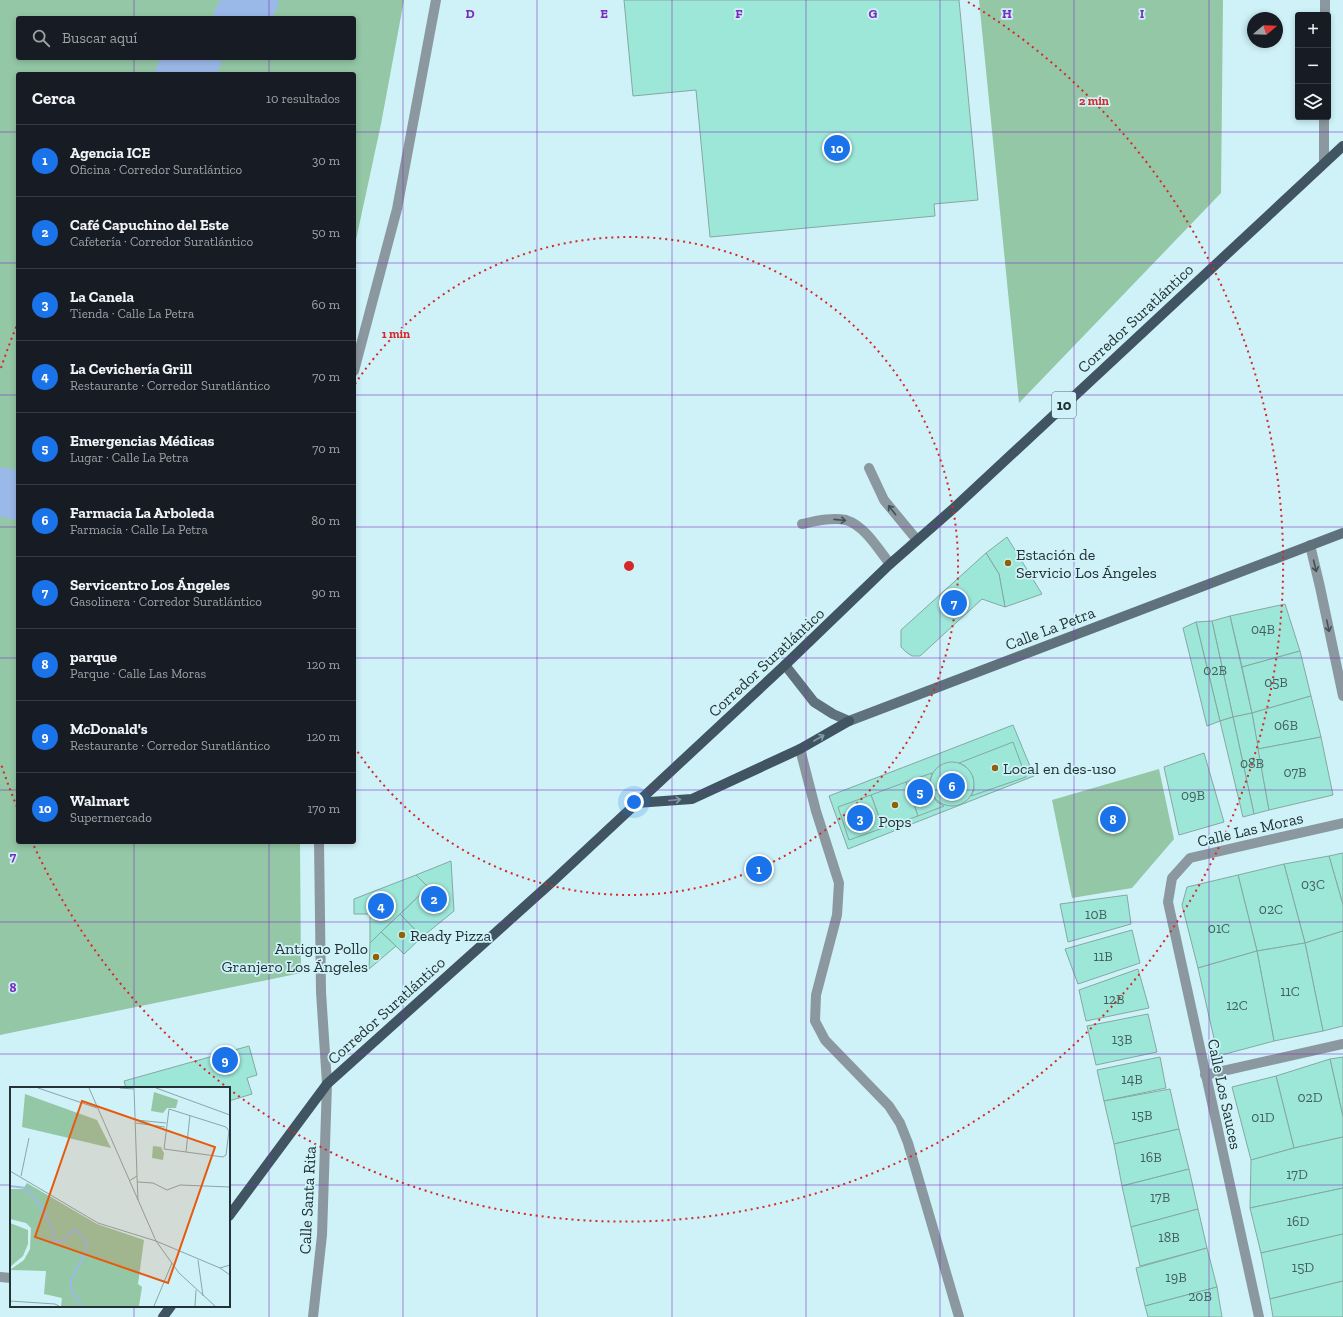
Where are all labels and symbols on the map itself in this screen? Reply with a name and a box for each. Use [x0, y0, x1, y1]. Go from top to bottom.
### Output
text: D [465, 6, 475, 21]
text: E [600, 6, 608, 21]
text: F [735, 6, 743, 21]
text: G [869, 6, 878, 21]
text: H [1002, 6, 1012, 21]
text: I [1140, 6, 1145, 21]
north arrow [1247, 12, 1283, 48]
text: 2 min [1079, 94, 1109, 108]
pin: 10 [824, 133, 850, 163]
street label: Corredor Suratlántico [1073, 260, 1197, 377]
text: 1 min [382, 327, 410, 341]
road number: 10 [1052, 392, 1076, 418]
one-way arrow [887, 504, 896, 515]
one-way arrow [833, 517, 846, 524]
place label: Estación de Servicio Los Ángeles [1016, 545, 1157, 582]
marker: Estación de Servicio Los Ángeles [1003, 558, 1013, 568]
centre of rings [622, 559, 636, 573]
one-way arrow [1312, 559, 1319, 572]
pin: 7 [941, 588, 967, 618]
street label: Calle La Petra [1003, 603, 1098, 654]
street label: Corredor Suratlántico [704, 604, 828, 721]
one-way arrow [1325, 619, 1333, 632]
house number: 04B [1251, 621, 1275, 638]
house number: 02B [1203, 662, 1227, 679]
house number: 05B [1264, 674, 1288, 691]
house number: 06B [1274, 717, 1298, 734]
one-way arrow [813, 733, 825, 741]
house number: 08B [1240, 755, 1264, 772]
place label: Local en des-uso [1003, 759, 1116, 778]
marker: Local en des-uso [990, 763, 1000, 773]
house number: 07B [1283, 764, 1307, 781]
pin: 6 [939, 771, 965, 801]
pin: 5 [907, 777, 933, 807]
house number: 09B [1181, 787, 1205, 804]
your location [624, 792, 644, 812]
one-way arrow [668, 796, 681, 804]
marker: Pops [890, 800, 900, 810]
pin: 3 [847, 803, 873, 833]
pin: 8 [1100, 804, 1126, 834]
street label: Calle Las Moras [1195, 808, 1305, 851]
place label: Pops [879, 812, 911, 831]
text: 7 [10, 849, 17, 864]
pin: 1 [746, 854, 772, 884]
house number: 03C [1301, 876, 1325, 893]
pin: 2 [421, 884, 447, 914]
pin: 4 [368, 891, 394, 921]
house number: 02C [1259, 901, 1283, 918]
house number: 10B [1085, 906, 1107, 923]
house number: 01C [1208, 920, 1230, 937]
place label: Ready Pizza [410, 926, 491, 945]
marker: Ready Pizza [397, 930, 407, 940]
place label: Antiguo Pollo Granjero Los Ángeles [222, 939, 368, 976]
house number: 11B [1093, 948, 1113, 965]
marker: Antiguo Pollo Granjero Los Ángeles [371, 952, 381, 962]
street label: Corredor Suratlántico [324, 953, 449, 1068]
text: 8 [9, 980, 17, 995]
house number: 11C [1280, 983, 1300, 1000]
house number: 12B [1103, 991, 1125, 1008]
house number: 12C [1226, 997, 1248, 1014]
house number: 13B [1112, 1031, 1132, 1048]
street label: Calle Los Sauces [1204, 1037, 1245, 1151]
pin: 9 [212, 1045, 238, 1075]
house number: 14B [1121, 1071, 1143, 1088]
inset map [10, 1087, 230, 1307]
house number: 02D [1297, 1089, 1323, 1106]
house number: 15B [1131, 1107, 1153, 1124]
house number: 01D [1251, 1109, 1275, 1126]
street label: Calle Santa Rita [295, 1145, 320, 1255]
house number: 16B [1140, 1149, 1162, 1166]
house number: 17D [1286, 1166, 1308, 1183]
house number: 17B [1150, 1189, 1170, 1206]
house number: 16D [1287, 1213, 1309, 1230]
house number: 18B [1158, 1229, 1180, 1246]
house number: 15D [1292, 1259, 1314, 1276]
house number: 19B [1165, 1269, 1187, 1286]
house number: 20B [1188, 1288, 1212, 1305]

